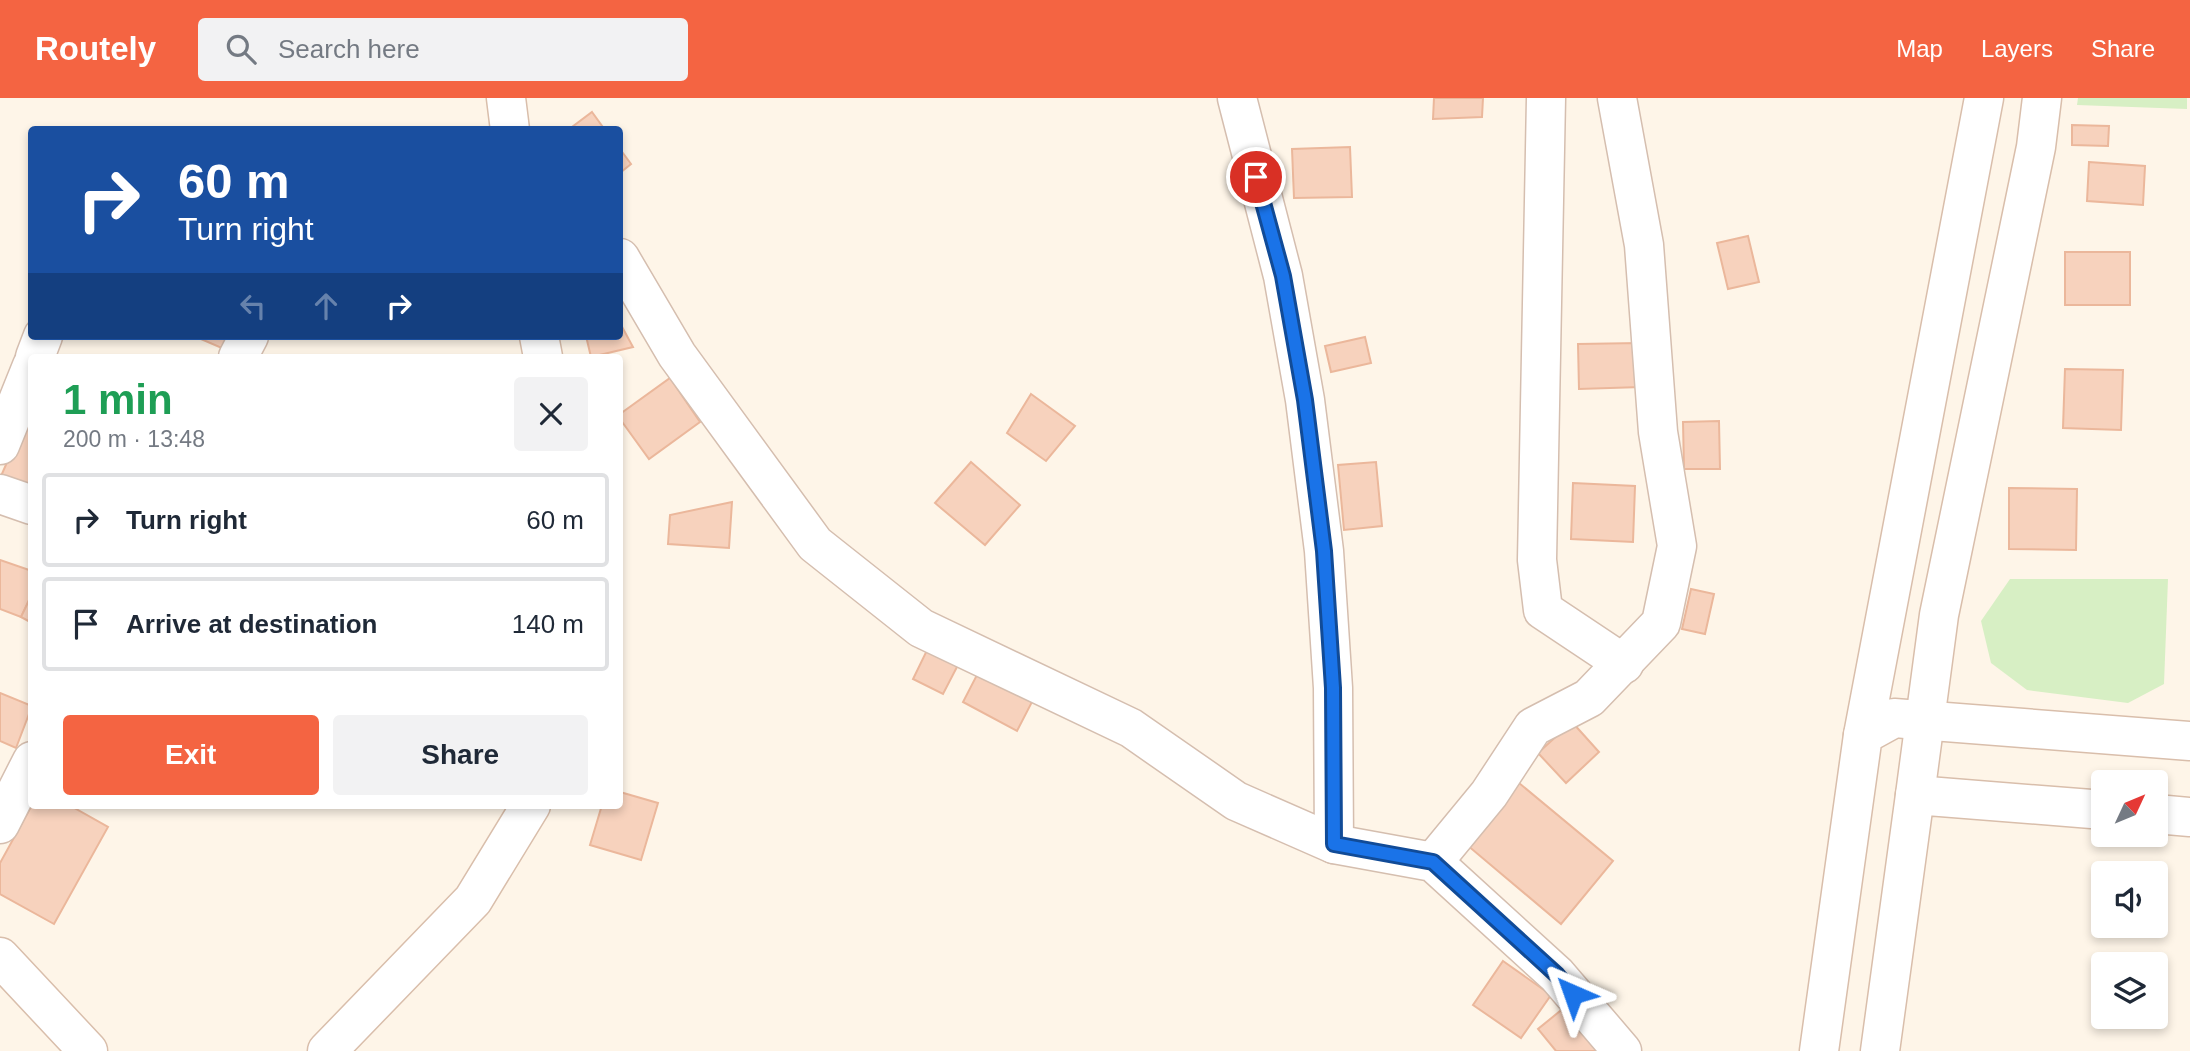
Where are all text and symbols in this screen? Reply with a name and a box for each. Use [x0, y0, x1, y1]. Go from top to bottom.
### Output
search box [198, 18, 688, 81]
text: Routely [35, 30, 156, 67]
icon: search [222, 30, 260, 68]
text: Search here [278, 34, 420, 64]
text: Map [1896, 35, 1943, 62]
text: Layers [1981, 35, 2053, 62]
text: Share [2091, 35, 2155, 62]
pin [1226, 147, 1286, 207]
icon: right [63, 154, 154, 245]
text: 60 m [178, 154, 290, 208]
icon: arrive [1237, 158, 1275, 196]
text: Turn right [178, 211, 314, 247]
icon: left [234, 287, 272, 325]
icon: ahead [307, 287, 345, 325]
icon: right [380, 287, 418, 325]
text: 1 min [63, 376, 173, 423]
button: close [514, 377, 588, 451]
text: 200 m · 13:48 [63, 426, 205, 452]
icon: right [67, 501, 105, 539]
text: Turn right [126, 505, 247, 535]
text: 60 m [526, 505, 584, 535]
icon: arrive [67, 605, 105, 643]
text: Arrive at destination [126, 609, 377, 639]
text: 140 m [512, 609, 584, 639]
button: Exit [63, 715, 319, 795]
button: Share [333, 715, 588, 795]
north arrow [2091, 770, 2168, 847]
map controls [2091, 770, 2168, 1029]
button: sound [2091, 861, 2168, 938]
button: layers [2091, 952, 2168, 1029]
position arrow [1536, 957, 1610, 1031]

